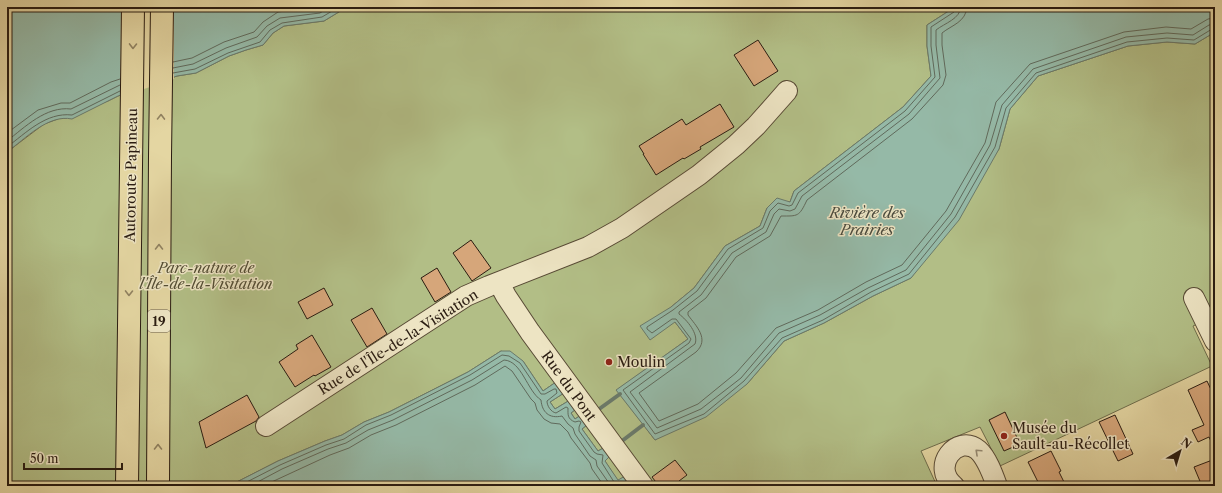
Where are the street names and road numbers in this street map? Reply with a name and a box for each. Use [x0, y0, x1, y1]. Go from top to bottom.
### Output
street label: Autoroute Papineau [121, 108, 141, 243]
street label: Rue de l'Île-de-la-Visitation [315, 285, 481, 399]
road number: 19 [148, 310, 170, 332]
street label: Rue du Pont [537, 347, 601, 425]

